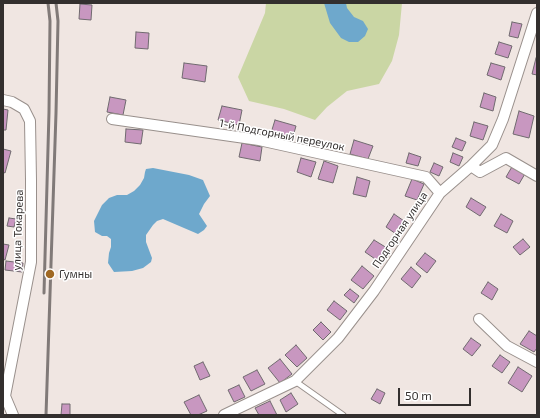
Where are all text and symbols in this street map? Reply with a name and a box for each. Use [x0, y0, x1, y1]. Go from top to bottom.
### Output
street label: 1-й Подгорный переулок [218, 116, 346, 154]
street label: улица Токарева [10, 189, 26, 271]
street label: Подгорная улица [370, 189, 430, 271]
place label: Гумны [59, 267, 92, 281]
marker: Гумны [44, 268, 56, 280]
scale bar [400, 380, 473, 406]
text: 50 m [405, 388, 432, 402]

